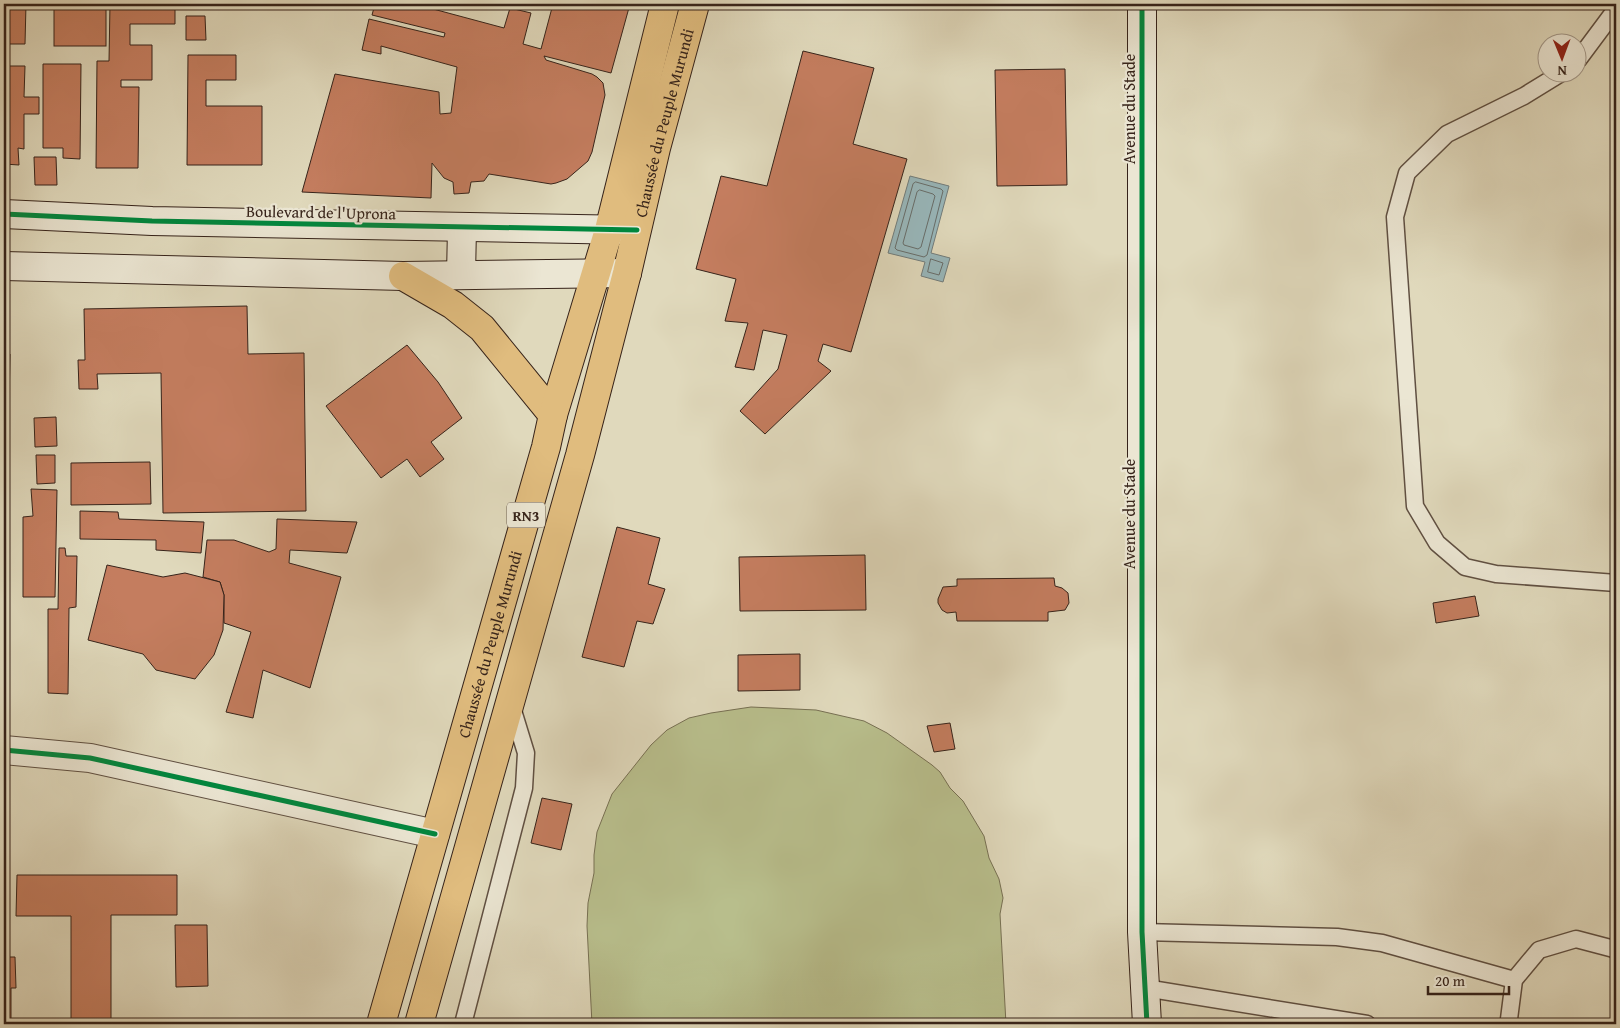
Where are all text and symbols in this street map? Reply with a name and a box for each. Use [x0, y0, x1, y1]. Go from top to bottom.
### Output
street label: Chaussée du Peuple Murundi [628, 25, 700, 219]
north arrow [1538, 32, 1588, 82]
street label: Avenue du Stade [1117, 54, 1141, 164]
text: N [1557, 61, 1567, 81]
street label: Boulevard de l'Uprona [246, 199, 397, 225]
street label: Avenue du Stade [1117, 459, 1141, 569]
road number: RN3 [507, 502, 545, 528]
street label: Chaussée du Peuple Murundi [451, 547, 528, 741]
scale bar [1428, 963, 1509, 995]
text: 20 m [1435, 970, 1466, 991]

